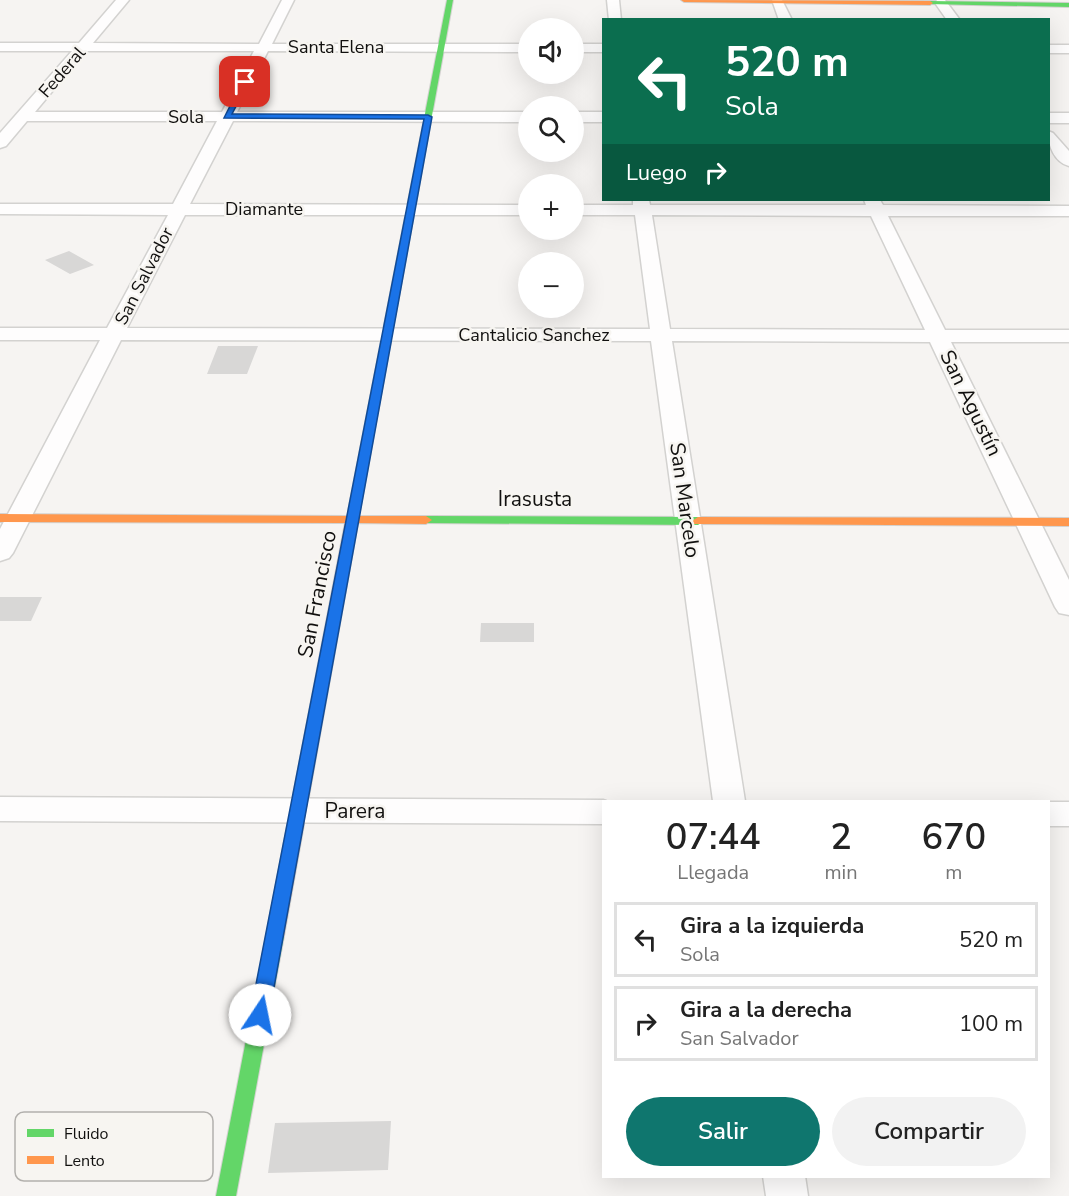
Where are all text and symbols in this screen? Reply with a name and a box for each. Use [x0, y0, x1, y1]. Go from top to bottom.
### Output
map controls [518, 18, 584, 318]
button: sound [518, 18, 584, 84]
text: 520 m [725, 34, 849, 91]
street label: Santa Elena [288, 35, 384, 59]
street label: Federal [33, 41, 91, 103]
icon: left [626, 42, 704, 120]
pin [219, 56, 270, 107]
icon: arrive [228, 65, 261, 98]
text: Sola [725, 88, 779, 125]
button: search [518, 96, 584, 162]
street label: Sola [168, 105, 204, 129]
icon: right [699, 156, 732, 189]
text: Luego [626, 158, 687, 188]
button: + [518, 174, 584, 240]
street label: Diamante [225, 197, 303, 221]
street label: San Salvador [109, 222, 179, 329]
button: − [518, 252, 584, 318]
street label: Cantalicio Sanchez [458, 323, 610, 347]
street label: San Agustín [933, 345, 1009, 461]
street label: San Marcelo [663, 440, 707, 560]
street label: Irasusta [498, 485, 572, 513]
street label: San Francisco [291, 528, 343, 660]
street label: Parera [324, 797, 386, 825]
text: 07:44 [666, 813, 761, 862]
text: 2 [830, 813, 852, 862]
text: 670 [921, 813, 986, 862]
text: Llegada [677, 859, 749, 886]
text: min [825, 859, 858, 886]
text: m [945, 859, 962, 886]
text: Gira a la izquierda [680, 911, 864, 941]
icon: left [629, 923, 662, 956]
text: 520 m [959, 925, 1023, 955]
text: Sola [680, 941, 720, 968]
position arrow [228, 983, 292, 1047]
text: Gira a la derecha [680, 995, 852, 1025]
icon: right [629, 1007, 662, 1040]
text: 100 m [959, 1009, 1023, 1039]
text: San Salvador [680, 1025, 799, 1052]
button: Salir [626, 1097, 820, 1166]
button: Compartir [832, 1097, 1026, 1166]
legend [15, 1112, 213, 1181]
text: Fluido [64, 1123, 109, 1145]
text: Lento [64, 1150, 105, 1172]

